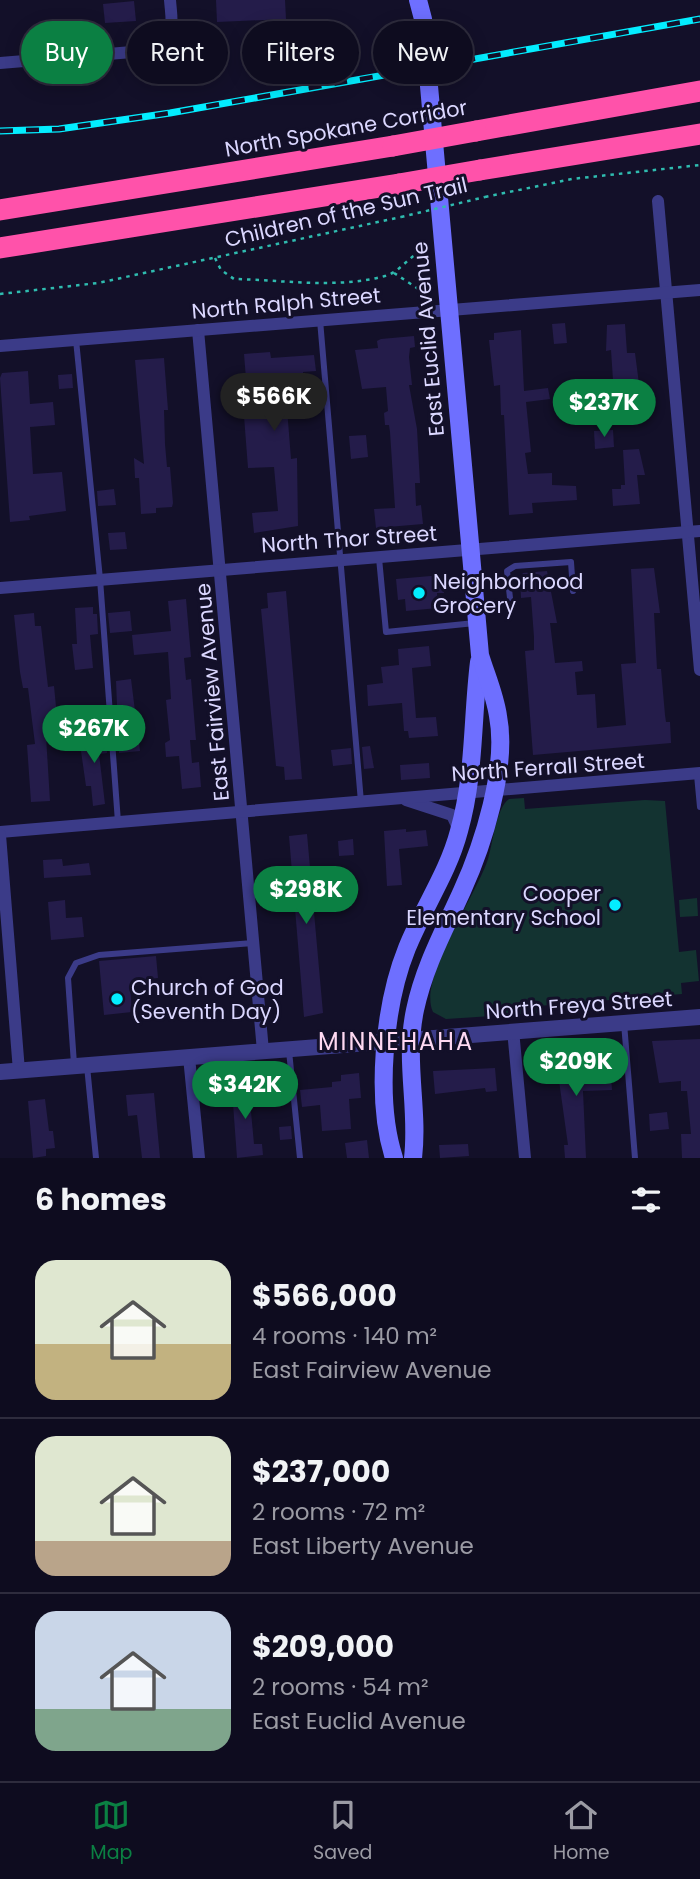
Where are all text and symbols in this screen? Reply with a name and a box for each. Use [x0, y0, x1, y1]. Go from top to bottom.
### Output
chip: Buy [21, 21, 113, 84]
chip: Rent [127, 21, 228, 84]
chip: Filters [242, 21, 359, 84]
chip: New [373, 21, 473, 84]
street label: North Spokane Corridor [222, 92, 470, 164]
street label: Children of the Sun Trail [222, 170, 470, 254]
street label: East Euclid Avenue [405, 241, 451, 437]
street label: North Ralph Street [190, 280, 382, 326]
pin: $566K [225, 374, 323, 433]
text: $566K [236, 380, 312, 412]
pin: $237K [555, 380, 653, 439]
text: $237K [569, 386, 639, 418]
street label: North Thor Street [260, 518, 438, 560]
place label: Neighborhood Grocery [433, 567, 584, 620]
street label: East Fairview Avenue [188, 582, 236, 802]
marker: Neighborhood Grocery [411, 585, 427, 601]
pin: $267K [45, 706, 143, 765]
text: $267K [58, 712, 130, 744]
street label: North Ferrall Street [450, 746, 646, 788]
pin: $298K [257, 866, 355, 926]
text: $298K [269, 873, 343, 905]
place label: Cooper Elementary School [406, 879, 601, 932]
marker: Cooper Elementary School [607, 897, 623, 913]
place label: Church of God (Seventh Day) [131, 973, 284, 1026]
street label: North Freya Street [485, 984, 673, 1026]
marker: Church of God (Seventh Day) [109, 991, 125, 1007]
district label: MINNEHAHA [318, 1025, 474, 1058]
pin: $209K [527, 1038, 625, 1098]
text: $209K [539, 1045, 613, 1077]
pin: $342K [196, 1062, 294, 1121]
text: $342K [208, 1068, 282, 1100]
text: 6 homes [35, 1178, 167, 1221]
icon: filters [627, 1181, 665, 1219]
text: $566,000 [252, 1274, 397, 1317]
icon: home [91, 1288, 175, 1372]
text: 4 rooms · 140 m² [252, 1320, 437, 1352]
text: East Fairview Avenue [252, 1354, 491, 1386]
text: $237,000 [252, 1450, 390, 1493]
icon: home [91, 1464, 175, 1548]
text: 2 rooms · 72 m² [252, 1496, 425, 1528]
text: East Liberty Avenue [252, 1530, 474, 1562]
text: $209,000 [252, 1625, 394, 1668]
icon: home [91, 1639, 175, 1723]
text: 2 rooms · 54 m² [252, 1671, 429, 1703]
text: East Euclid Avenue [252, 1705, 466, 1737]
tab: Map [90, 1796, 132, 1867]
tab: Saved [313, 1796, 372, 1867]
tab: Home [553, 1796, 610, 1867]

